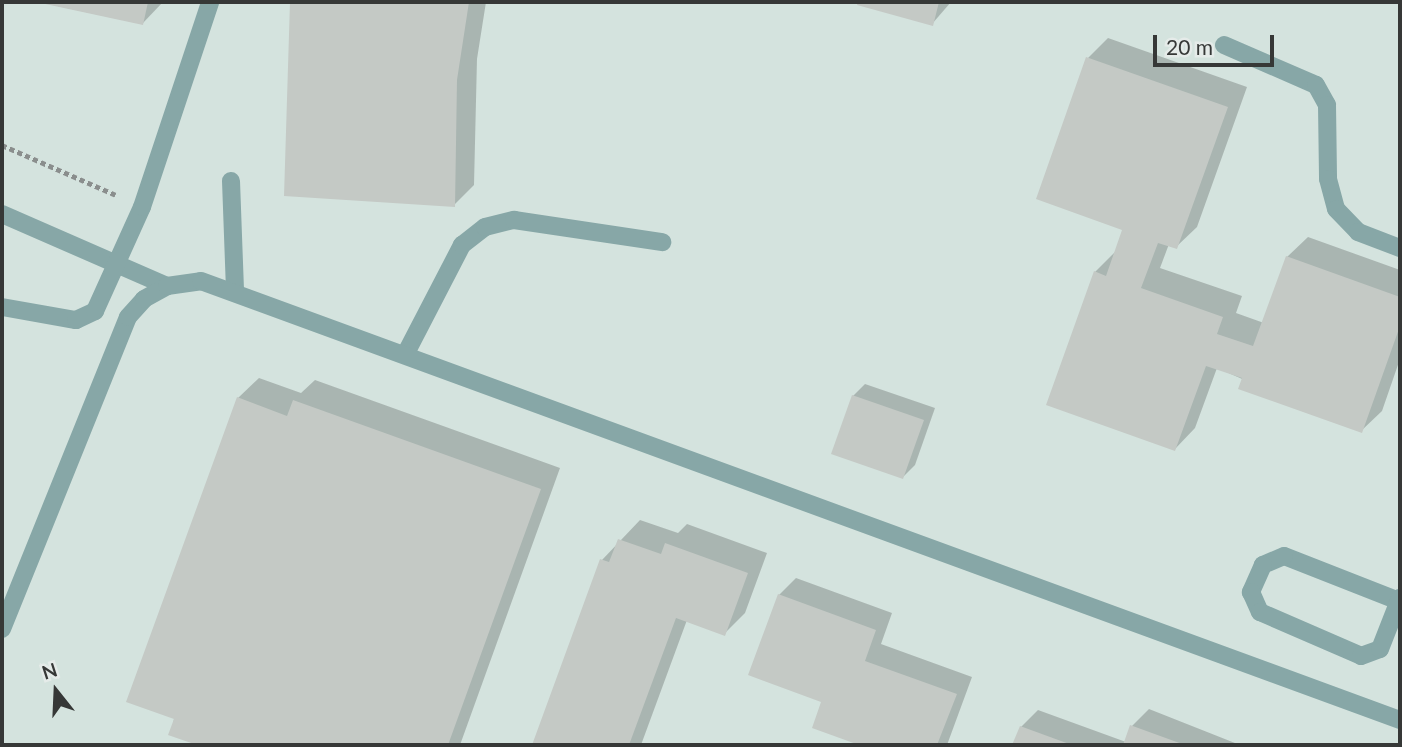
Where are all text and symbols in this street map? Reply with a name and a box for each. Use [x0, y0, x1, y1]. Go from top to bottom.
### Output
scale bar [1157, 21, 1278, 65]
text: 20 m [1166, 34, 1213, 59]
north arrow [21, 656, 91, 726]
text: N [39, 657, 60, 684]

